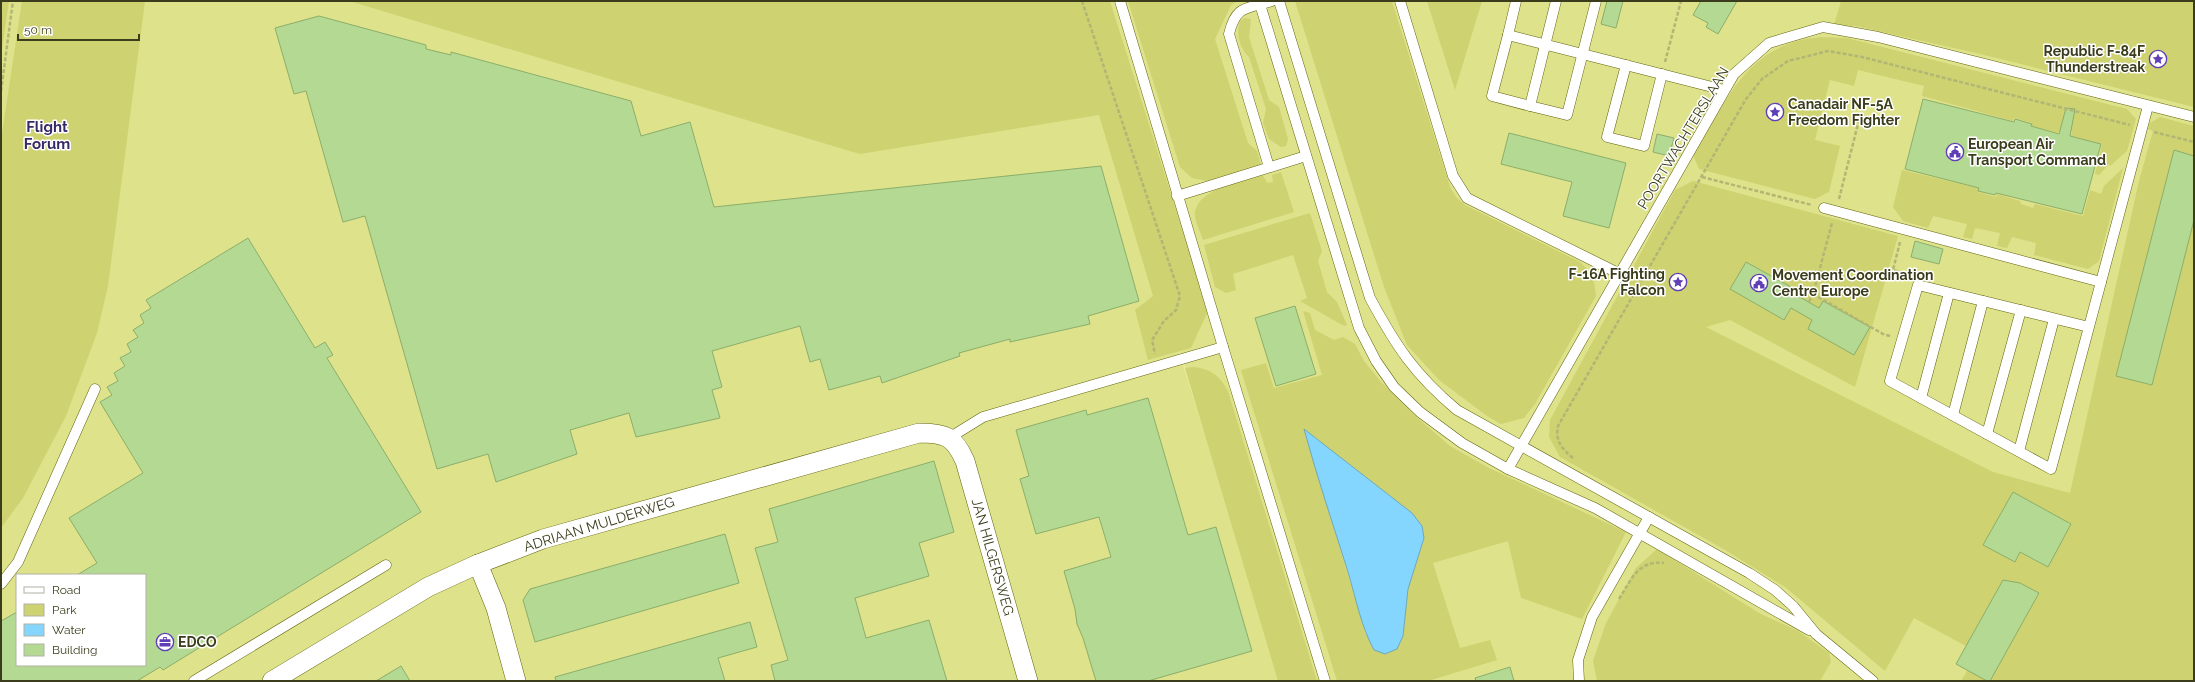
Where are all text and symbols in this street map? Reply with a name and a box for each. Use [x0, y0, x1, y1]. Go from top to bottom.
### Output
scale bar [18, 16, 139, 42]
text: 50 m [24, 23, 52, 37]
place label: Republic F-84F Thunderstreak [2044, 43, 2145, 75]
place icon: Republic F-84F Thunderstreak [2148, 49, 2168, 69]
street label: POORTWACHTERSLAAN [1634, 64, 1732, 212]
place label: Canadair NF-5A Freedom Fighter [1788, 96, 1900, 128]
place icon: Canadair NF-5A Freedom Fighter [1765, 102, 1785, 122]
district label: Flight Forum [24, 118, 70, 153]
place label: European Air Transport Command [1968, 136, 2106, 168]
public building icon: European Air Transport Command [1945, 142, 1965, 162]
place label: F-16A Fighting Falcon [1568, 266, 1665, 298]
place label: Movement Coordination Centre Europe [1772, 267, 1933, 299]
place icon: F-16A Fighting Falcon [1668, 272, 1688, 292]
public building icon: Movement Coordination Centre Europe [1749, 273, 1769, 293]
street label: ADRIAAN MULDERWEG [522, 493, 676, 555]
street label: JAN HILGERSWEG [969, 497, 1017, 617]
legend [16, 574, 146, 666]
text: Road [52, 583, 81, 597]
text: Park [52, 603, 77, 617]
text: Water [52, 623, 86, 637]
office icon: EDCO [155, 632, 175, 652]
place label: EDCO [178, 634, 217, 650]
text: Building [52, 643, 98, 657]

